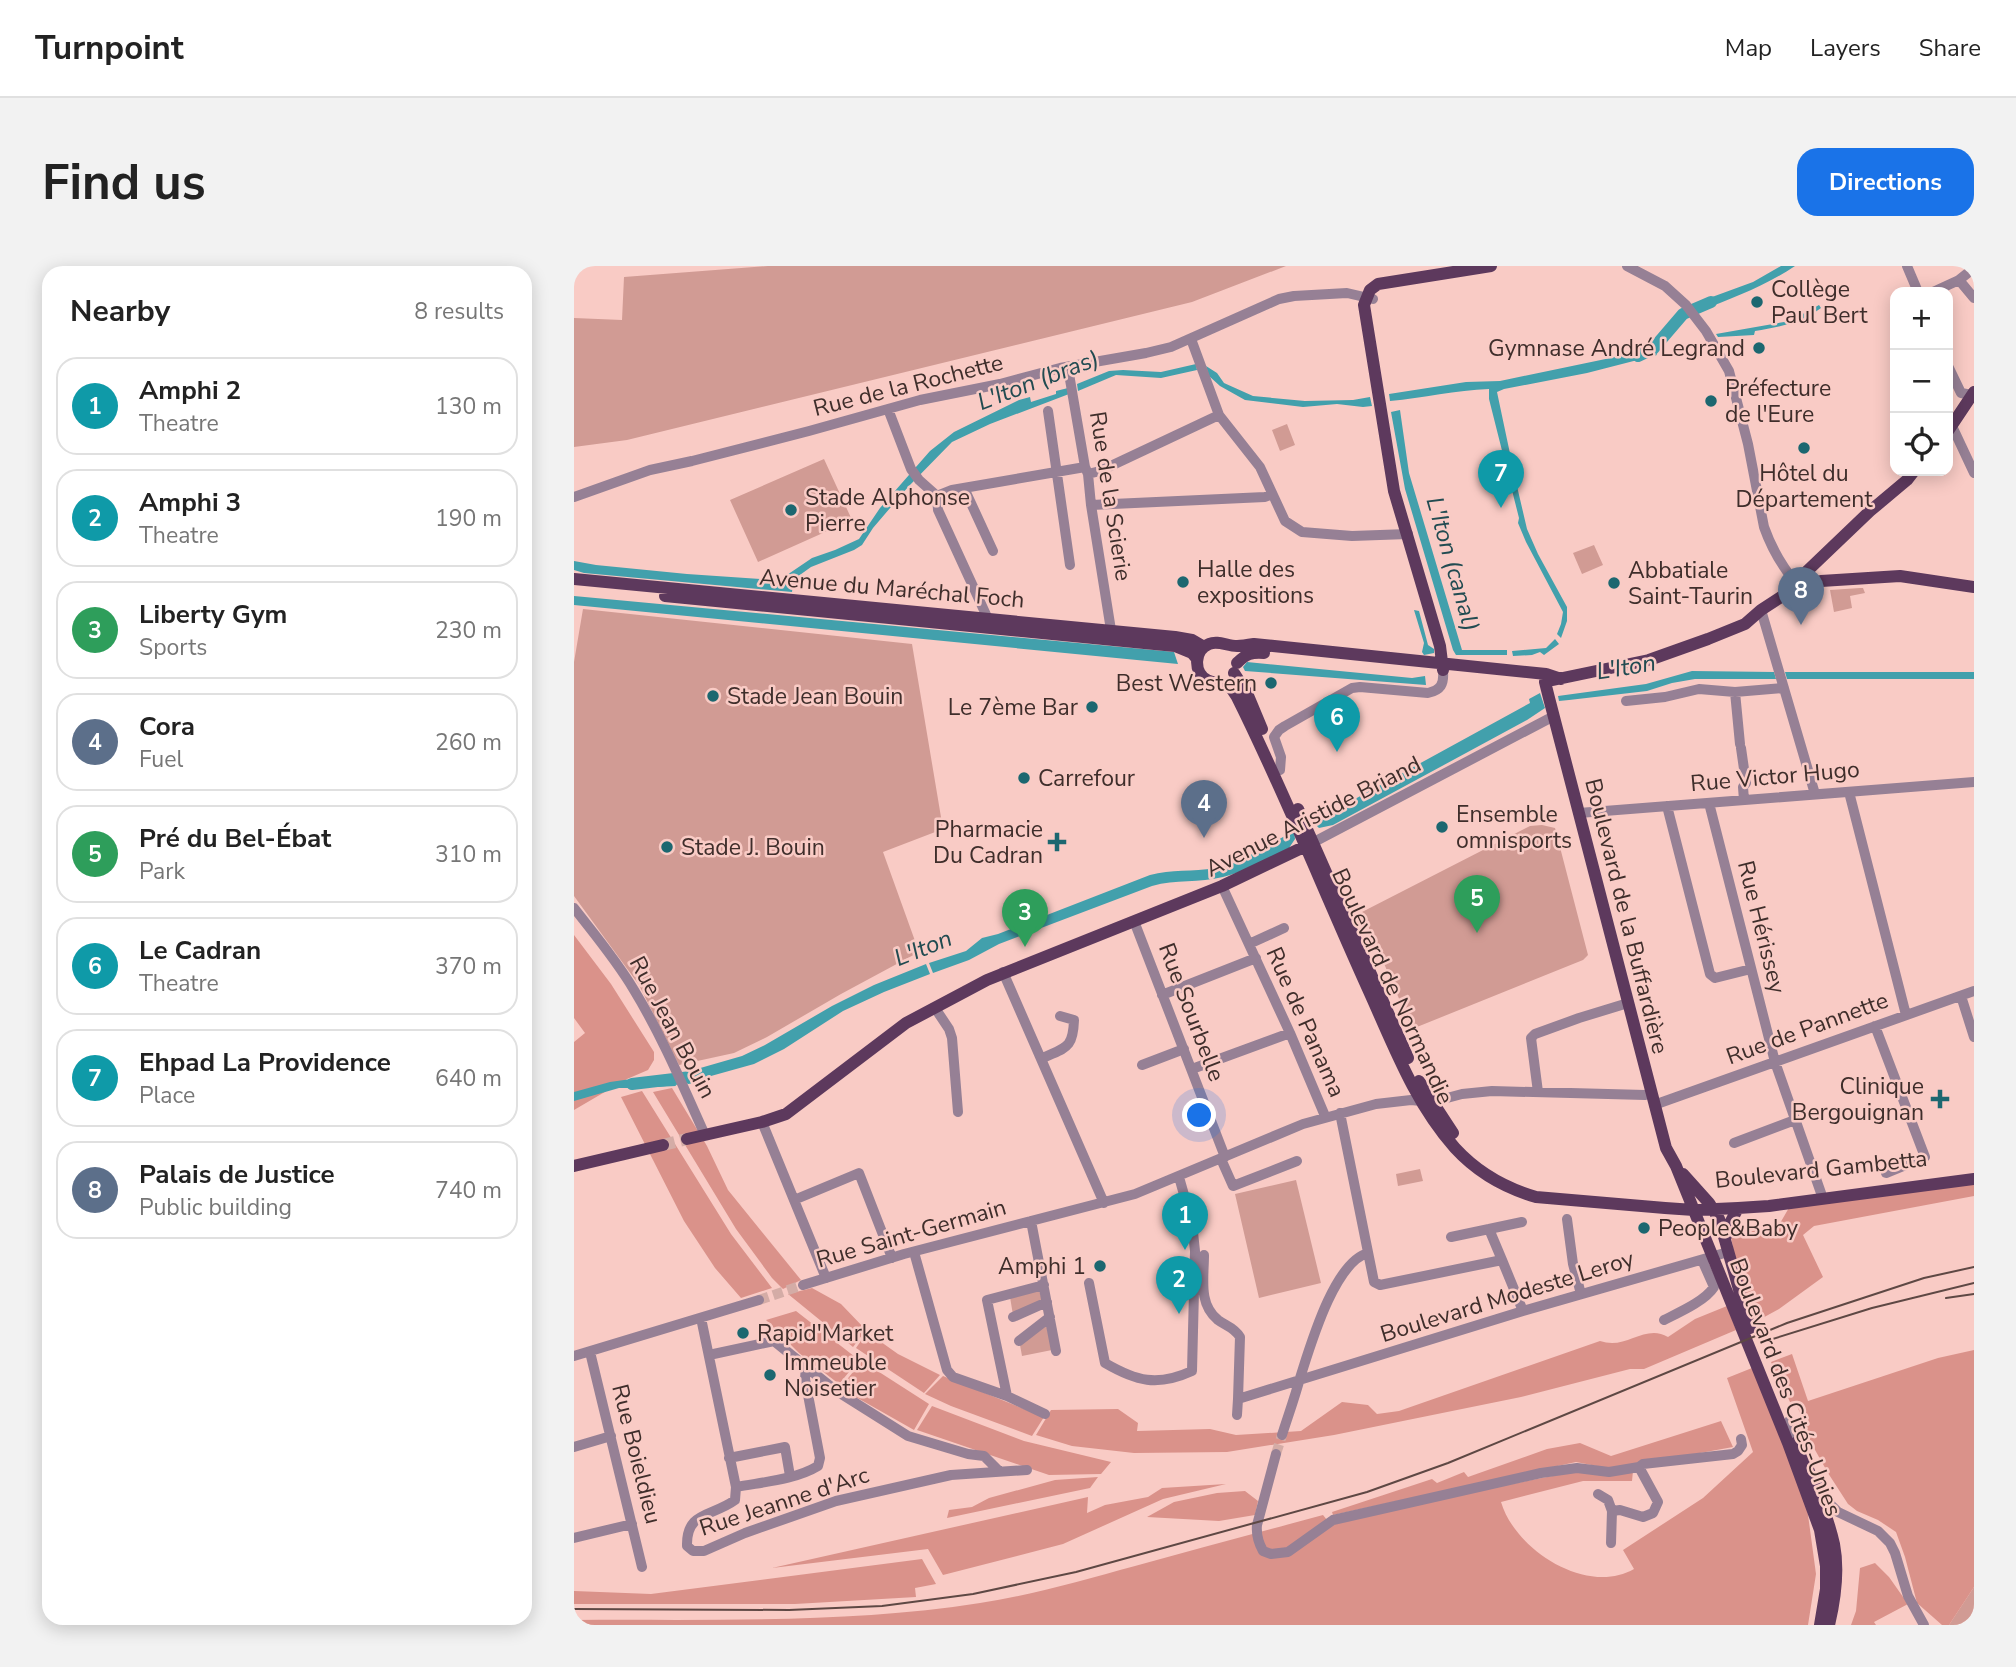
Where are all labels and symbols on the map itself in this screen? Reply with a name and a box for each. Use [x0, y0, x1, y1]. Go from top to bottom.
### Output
place label: Collège Paul Bert [1771, 274, 1868, 331]
marker: Collège Paul Bert [1749, 294, 1765, 310]
place label: Gymnase André Legrand [1488, 333, 1745, 364]
marker: Gymnase André Legrand [1751, 340, 1767, 356]
water label: L'Iton (bras) [973, 342, 1103, 418]
street label: Rue de la Rochette [810, 347, 1006, 424]
place label: Préfecture de l'Eure [1725, 373, 1831, 430]
marker: Préfecture de l'Eure [1703, 393, 1719, 409]
street label: Rue de la Scierie [1082, 409, 1139, 583]
marker: Hôtel du Département [1796, 440, 1812, 456]
pin: 7 [1478, 450, 1524, 508]
place label: Hôtel du Département [1736, 458, 1873, 515]
place label: Stade Alphonse Pierre [805, 482, 970, 539]
water label: L'Iton (canal) [1418, 493, 1488, 635]
marker: Stade Alphonse Pierre [783, 502, 799, 518]
place label: Halle des expositions [1197, 554, 1314, 611]
place label: Abbatiale Saint-Taurin [1628, 555, 1753, 612]
street label: Avenue du Maréchal Foch [758, 561, 1026, 616]
pin: 8 [1778, 567, 1824, 625]
marker: Halle des expositions [1175, 574, 1191, 590]
marker: Abbatiale Saint-Taurin [1606, 575, 1622, 591]
water label: L'Iton [1594, 647, 1658, 687]
place label: Best Western [1116, 668, 1257, 699]
marker: Best Western [1263, 675, 1279, 691]
place label: Stade Jean Bouin [727, 681, 903, 712]
marker: Stade Jean Bouin [705, 688, 721, 704]
place label: Le 7ème Bar [948, 692, 1079, 723]
pin: 6 [1314, 694, 1360, 752]
marker: Le 7ème Bar [1084, 699, 1100, 715]
street label: Avenue Aristide Briand [1200, 749, 1426, 884]
street label: Rue Victor Hugo [1689, 754, 1861, 799]
place label: Carrefour [1038, 763, 1136, 794]
marker: Carrefour [1016, 770, 1032, 786]
street label: Boulevard de la Buffardière [1577, 775, 1676, 1057]
pin: 4 [1181, 780, 1227, 838]
place label: Ensemble omnisports [1456, 799, 1572, 856]
place label: Pharmacie Du Cadran [933, 814, 1043, 871]
marker: Ensemble omnisports [1434, 819, 1450, 835]
place label: Stade J. Bouin [681, 832, 825, 863]
marker: Pharmacie Du Cadran [1049, 834, 1065, 850]
marker: Stade J. Bouin [659, 839, 675, 855]
street label: Rue Hérissey [1730, 857, 1793, 997]
street label: Boulevard de Normandie [1324, 863, 1461, 1109]
pin: 5 [1454, 875, 1500, 933]
pin: 3 [1002, 889, 1048, 947]
water label: L'Iton [889, 922, 957, 974]
street label: Rue Sourbelle [1151, 939, 1232, 1086]
street label: Rue de Panama [1259, 942, 1353, 1102]
street label: Rue Jean Bouin [622, 951, 723, 1104]
street label: Rue de Pannette [1722, 985, 1893, 1072]
place label: Clinique Bergouignan [1792, 1071, 1924, 1128]
marker: Clinique Bergouignan [1930, 1089, 1950, 1109]
your location [1182, 1098, 1216, 1132]
street label: Boulevard Gambetta [1713, 1143, 1929, 1196]
street label: Rue Saint-Germain [813, 1192, 1010, 1275]
pin: 1 [1162, 1192, 1208, 1250]
place label: People&Baby [1658, 1213, 1798, 1244]
marker: People&Baby [1636, 1220, 1652, 1236]
street label: Boulevard Modeste Leroy [1377, 1243, 1638, 1350]
place label: Amphi 1 [998, 1251, 1086, 1282]
street label: Boulevard des Cités-Unies [1722, 1254, 1849, 1521]
pin: 2 [1156, 1256, 1202, 1314]
marker: Amphi 1 [1092, 1258, 1108, 1274]
place label: Rapid'Market [757, 1318, 894, 1349]
marker: Rapid'Market [735, 1325, 751, 1341]
place label: Immeuble Noisetier [784, 1347, 887, 1404]
marker: Immeuble Noisetier [762, 1367, 778, 1383]
street label: Rue Boieldieu [604, 1381, 669, 1527]
street label: Rue Jeanne d'Arc [695, 1459, 873, 1544]

